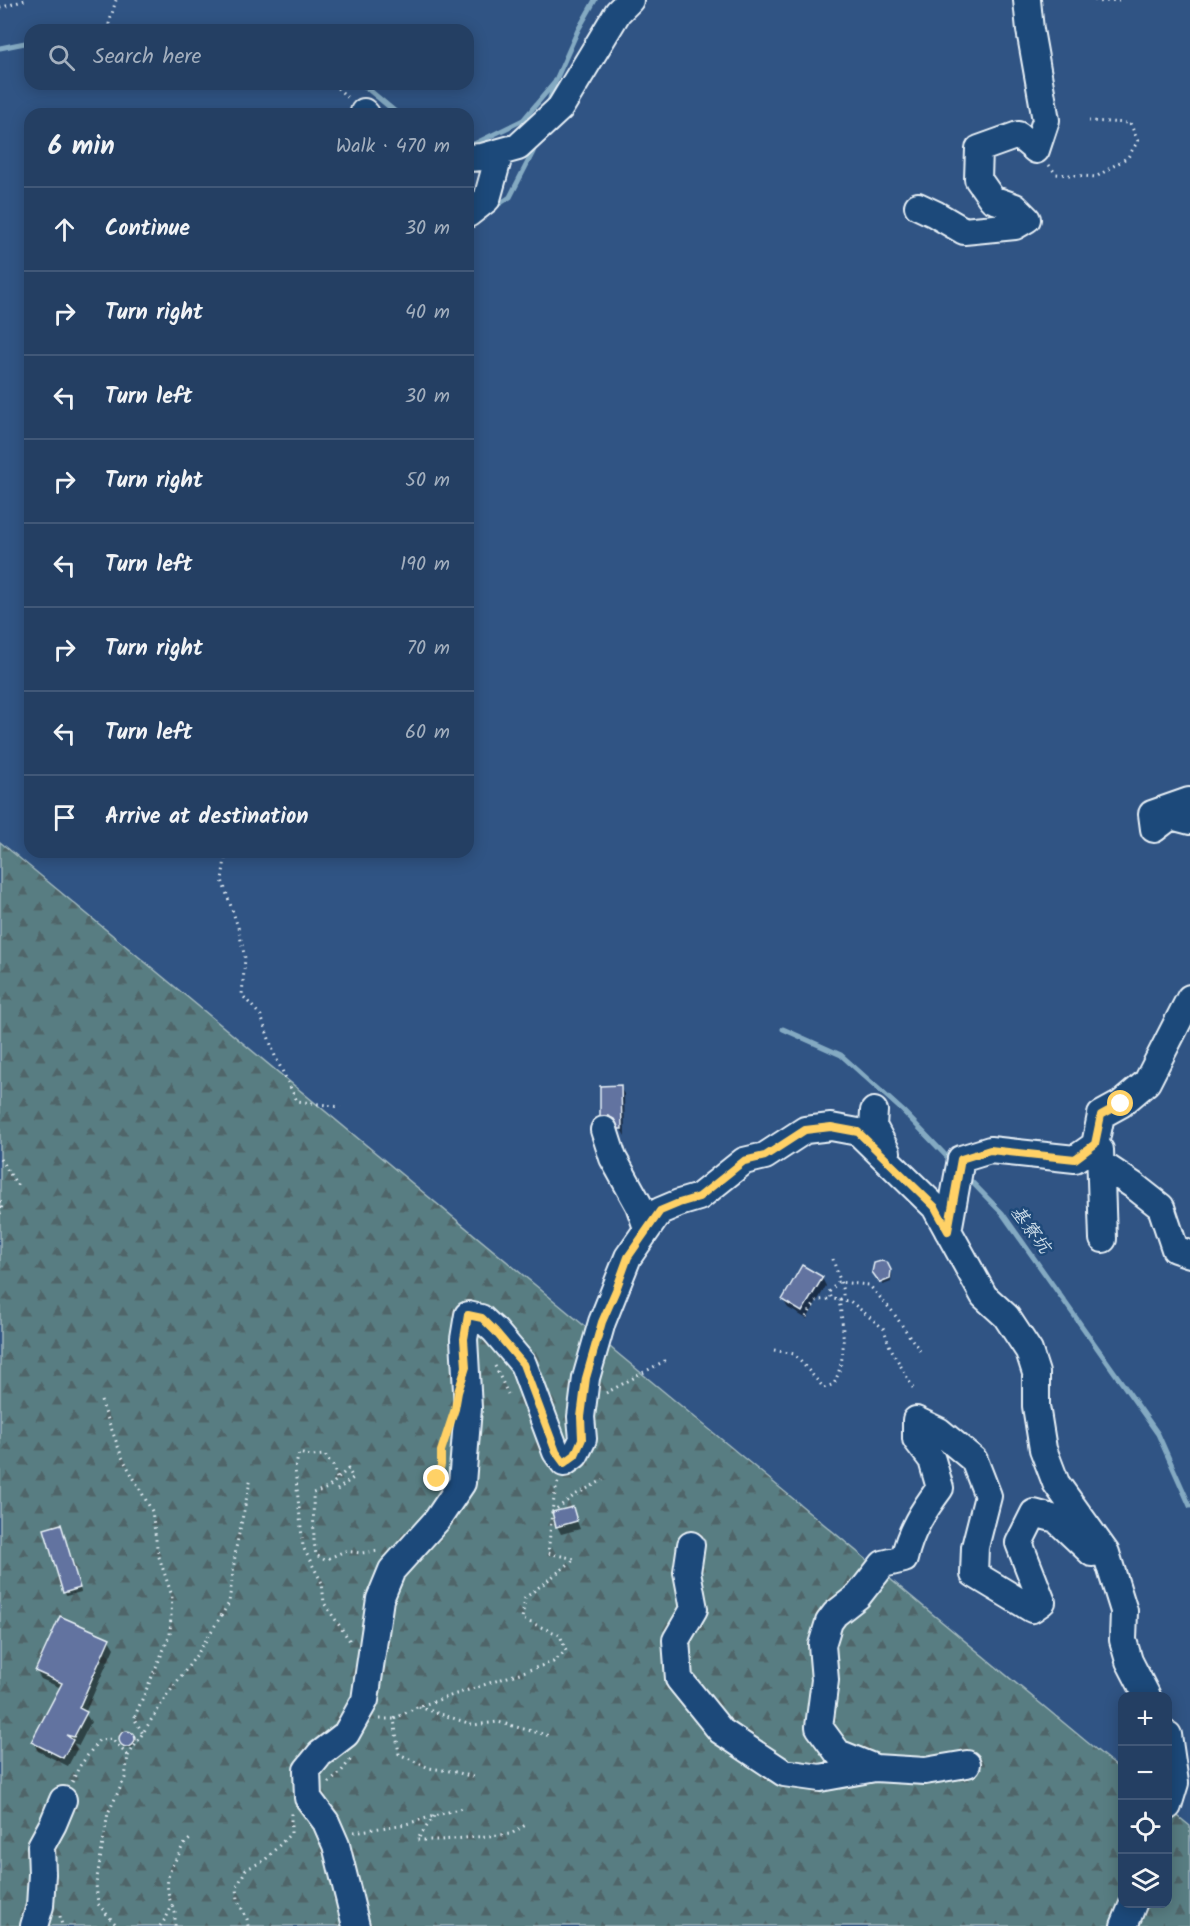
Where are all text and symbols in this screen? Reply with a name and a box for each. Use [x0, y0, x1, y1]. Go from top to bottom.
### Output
search box [24, 24, 474, 90]
text: Search here [93, 40, 201, 75]
icon: search [45, 41, 78, 74]
text: 6 min [48, 126, 115, 168]
text: Walk · 470 m [336, 131, 450, 163]
text: Continue [105, 212, 190, 247]
icon: ahead [48, 213, 81, 246]
text: 30 m [405, 213, 450, 245]
text: Turn right [105, 296, 203, 331]
icon: right [48, 297, 81, 330]
text: 40 m [405, 297, 450, 329]
text: Turn left [105, 380, 192, 415]
icon: left [48, 381, 81, 414]
text: 30 m [405, 381, 450, 413]
text: Turn right [105, 464, 203, 499]
icon: right [48, 465, 81, 498]
text: 50 m [405, 465, 450, 497]
text: Turn left [105, 548, 192, 583]
icon: left [48, 549, 81, 582]
text: 190 m [400, 549, 450, 581]
text: Turn right [105, 632, 203, 667]
icon: right [48, 633, 81, 666]
text: 70 m [407, 633, 450, 665]
text: Turn left [105, 716, 192, 751]
icon: left [48, 717, 81, 750]
text: 60 m [405, 717, 450, 749]
text: Arrive at destination [105, 800, 308, 835]
icon: arrive [48, 801, 81, 834]
route start [1107, 1090, 1133, 1116]
water label: 基寮坑 [1002, 1200, 1059, 1262]
route end [423, 1465, 449, 1491]
map controls [1118, 1692, 1172, 1908]
button: + [1118, 1692, 1172, 1746]
button: − [1118, 1746, 1172, 1800]
button: locate [1118, 1800, 1172, 1854]
button: layers [1118, 1854, 1172, 1908]

